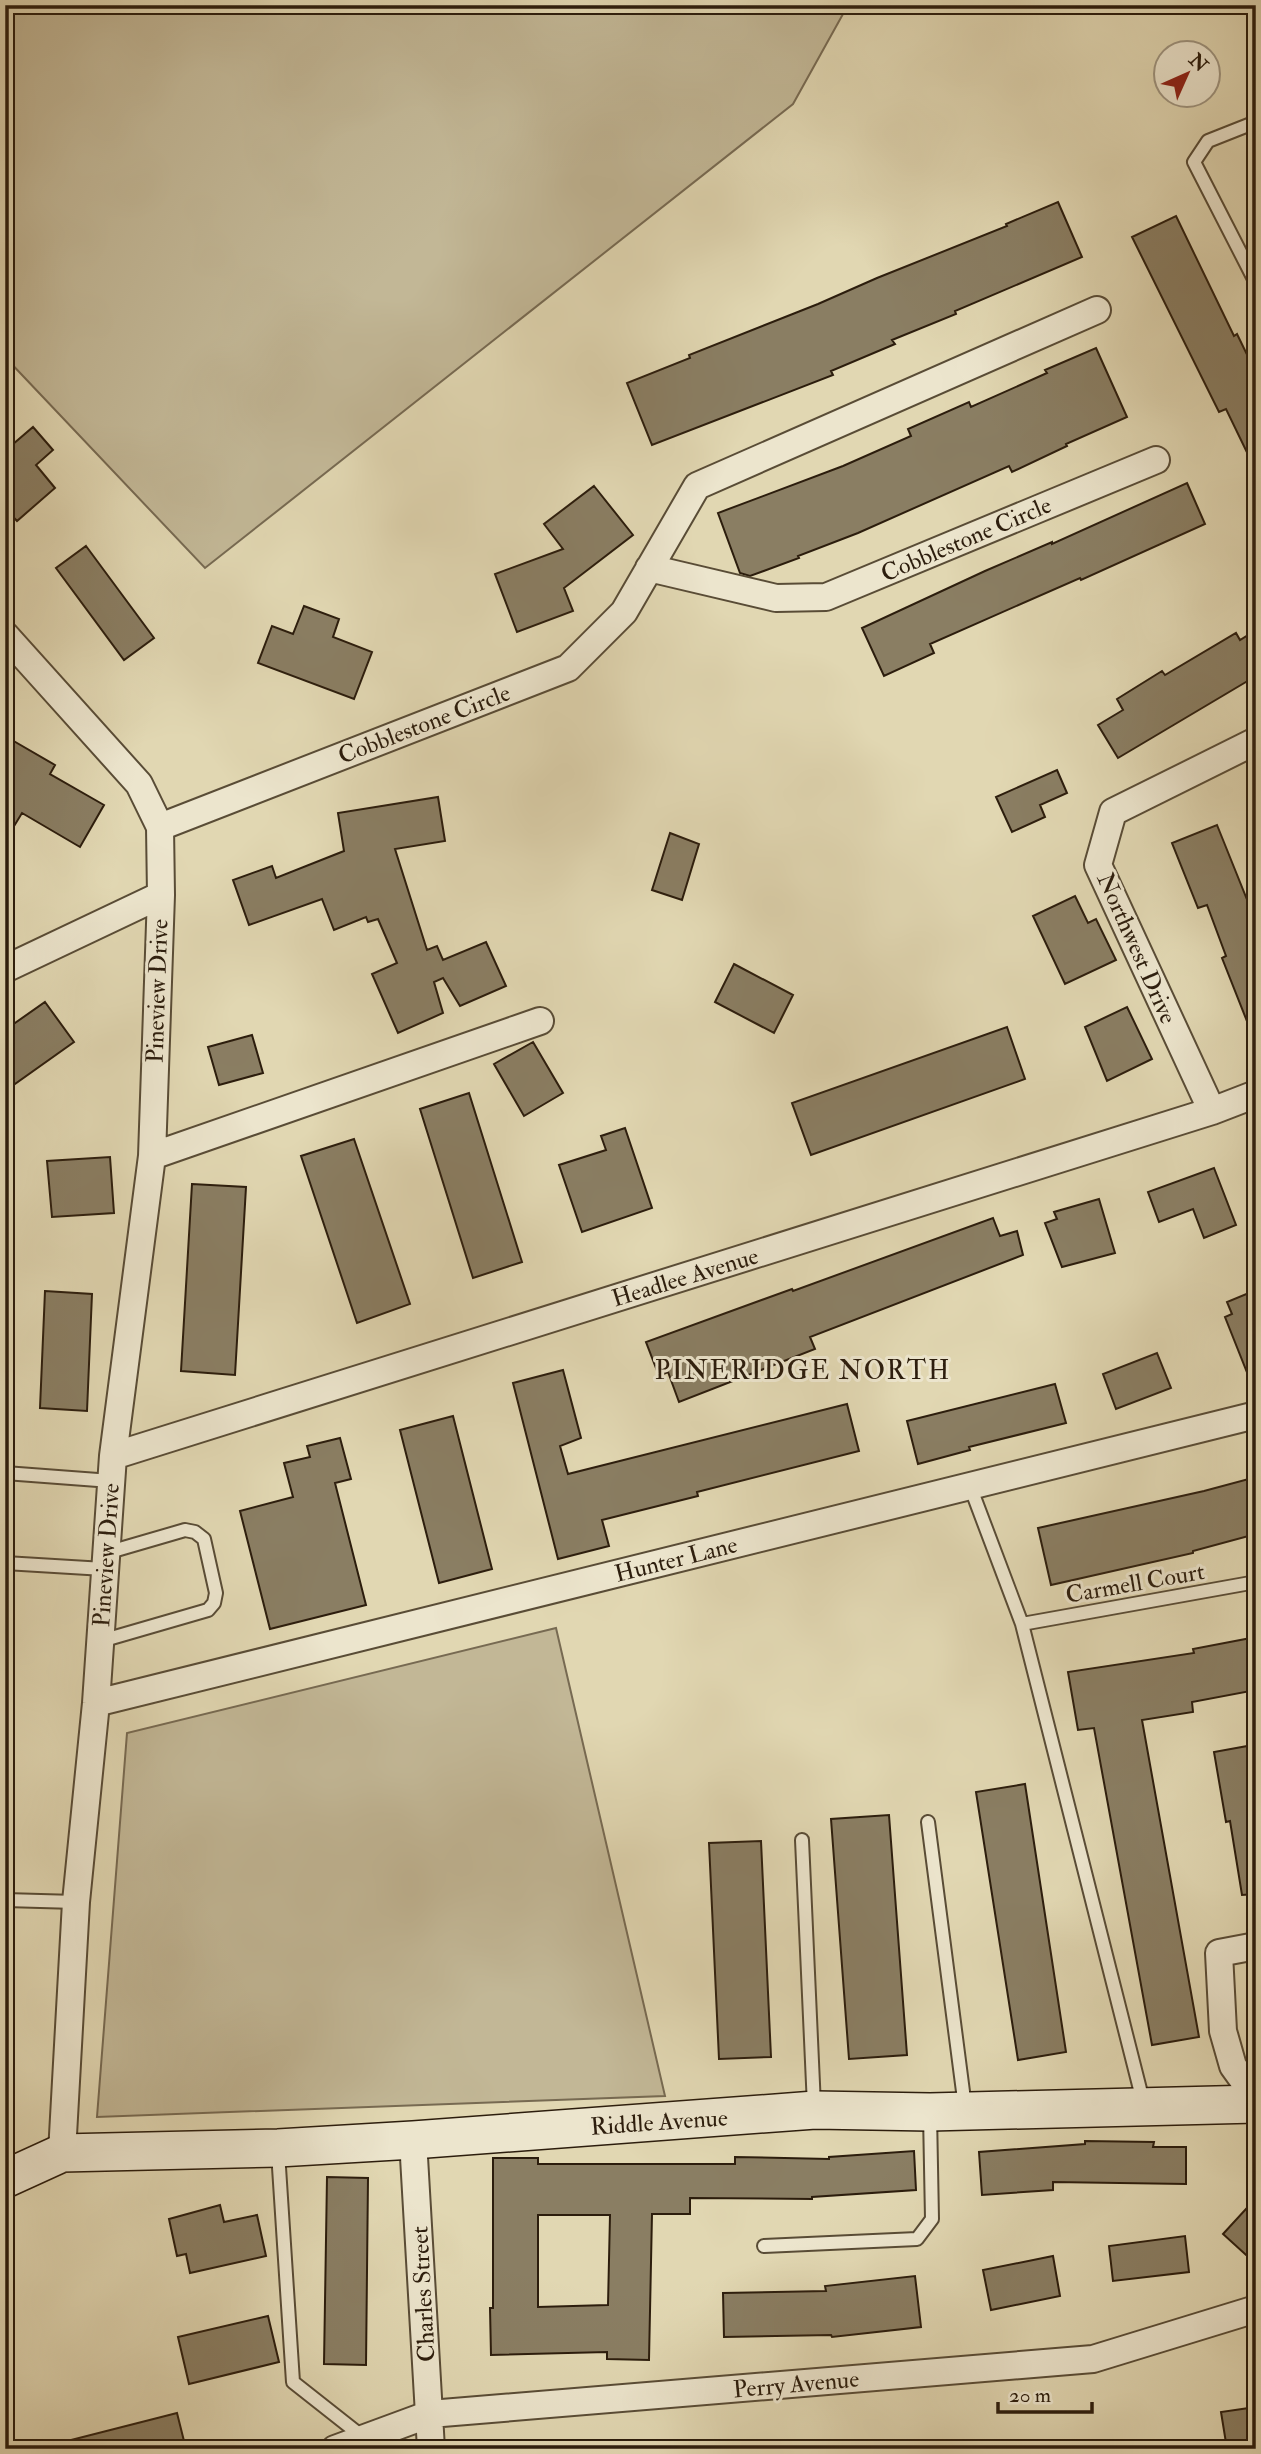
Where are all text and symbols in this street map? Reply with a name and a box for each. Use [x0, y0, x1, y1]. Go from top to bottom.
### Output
north arrow [1152, 38, 1222, 108]
text: N [1183, 47, 1214, 78]
street label: Cobblestone Circle [876, 490, 1056, 589]
street label: Cobblestone Circle [334, 677, 515, 772]
street label: Northwest Drive [1089, 868, 1184, 1029]
street label: Pineview Drive [139, 918, 176, 1064]
street label: Headlee Avenue [608, 1240, 762, 1314]
district label: PINERIDGE NORTH [655, 1355, 951, 1387]
street label: Pineview Drive [86, 1482, 127, 1628]
street label: Hunter Lane [611, 1529, 741, 1590]
street label: Carmell Court [1063, 1556, 1207, 1611]
street label: Riddle Avenue [589, 2102, 729, 2143]
street label: Charles Street [404, 2225, 443, 2363]
street label: Perry Avenue [732, 2364, 860, 2405]
scale bar [998, 2370, 1093, 2414]
text: 20 m [1009, 2382, 1051, 2409]

